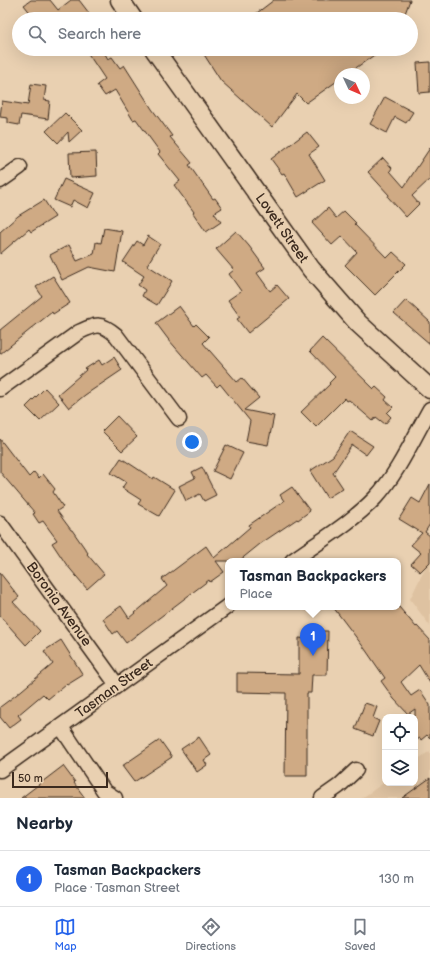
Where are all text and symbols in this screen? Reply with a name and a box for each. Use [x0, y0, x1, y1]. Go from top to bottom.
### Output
search box [12, 12, 418, 56]
icon: search [26, 23, 48, 45]
text: Search here [58, 25, 141, 44]
north arrow [334, 68, 370, 104]
street label: Lovett Street [252, 190, 313, 267]
your location [182, 432, 202, 452]
street label: Boronia Avenue [23, 558, 95, 650]
popup [225, 558, 401, 610]
text: Tasman Backpackers [240, 567, 386, 586]
text: Place [240, 586, 273, 602]
pin: 1 [300, 623, 326, 656]
street label: Tasman Street [72, 654, 156, 722]
map controls [382, 714, 418, 786]
button: locate [382, 714, 418, 750]
button: layers [382, 750, 418, 786]
scale bar [12, 770, 108, 789]
text: 50 m [18, 772, 43, 785]
text: Nearby [16, 814, 73, 834]
text: Tasman Backpackers [54, 861, 201, 880]
text: 1 [26, 871, 32, 887]
text: 130 m [379, 871, 414, 887]
text: Place · Tasman Street [54, 880, 180, 896]
tab: Map [54, 916, 77, 953]
tab: Directions [185, 916, 236, 953]
tab: Saved [345, 916, 376, 953]

